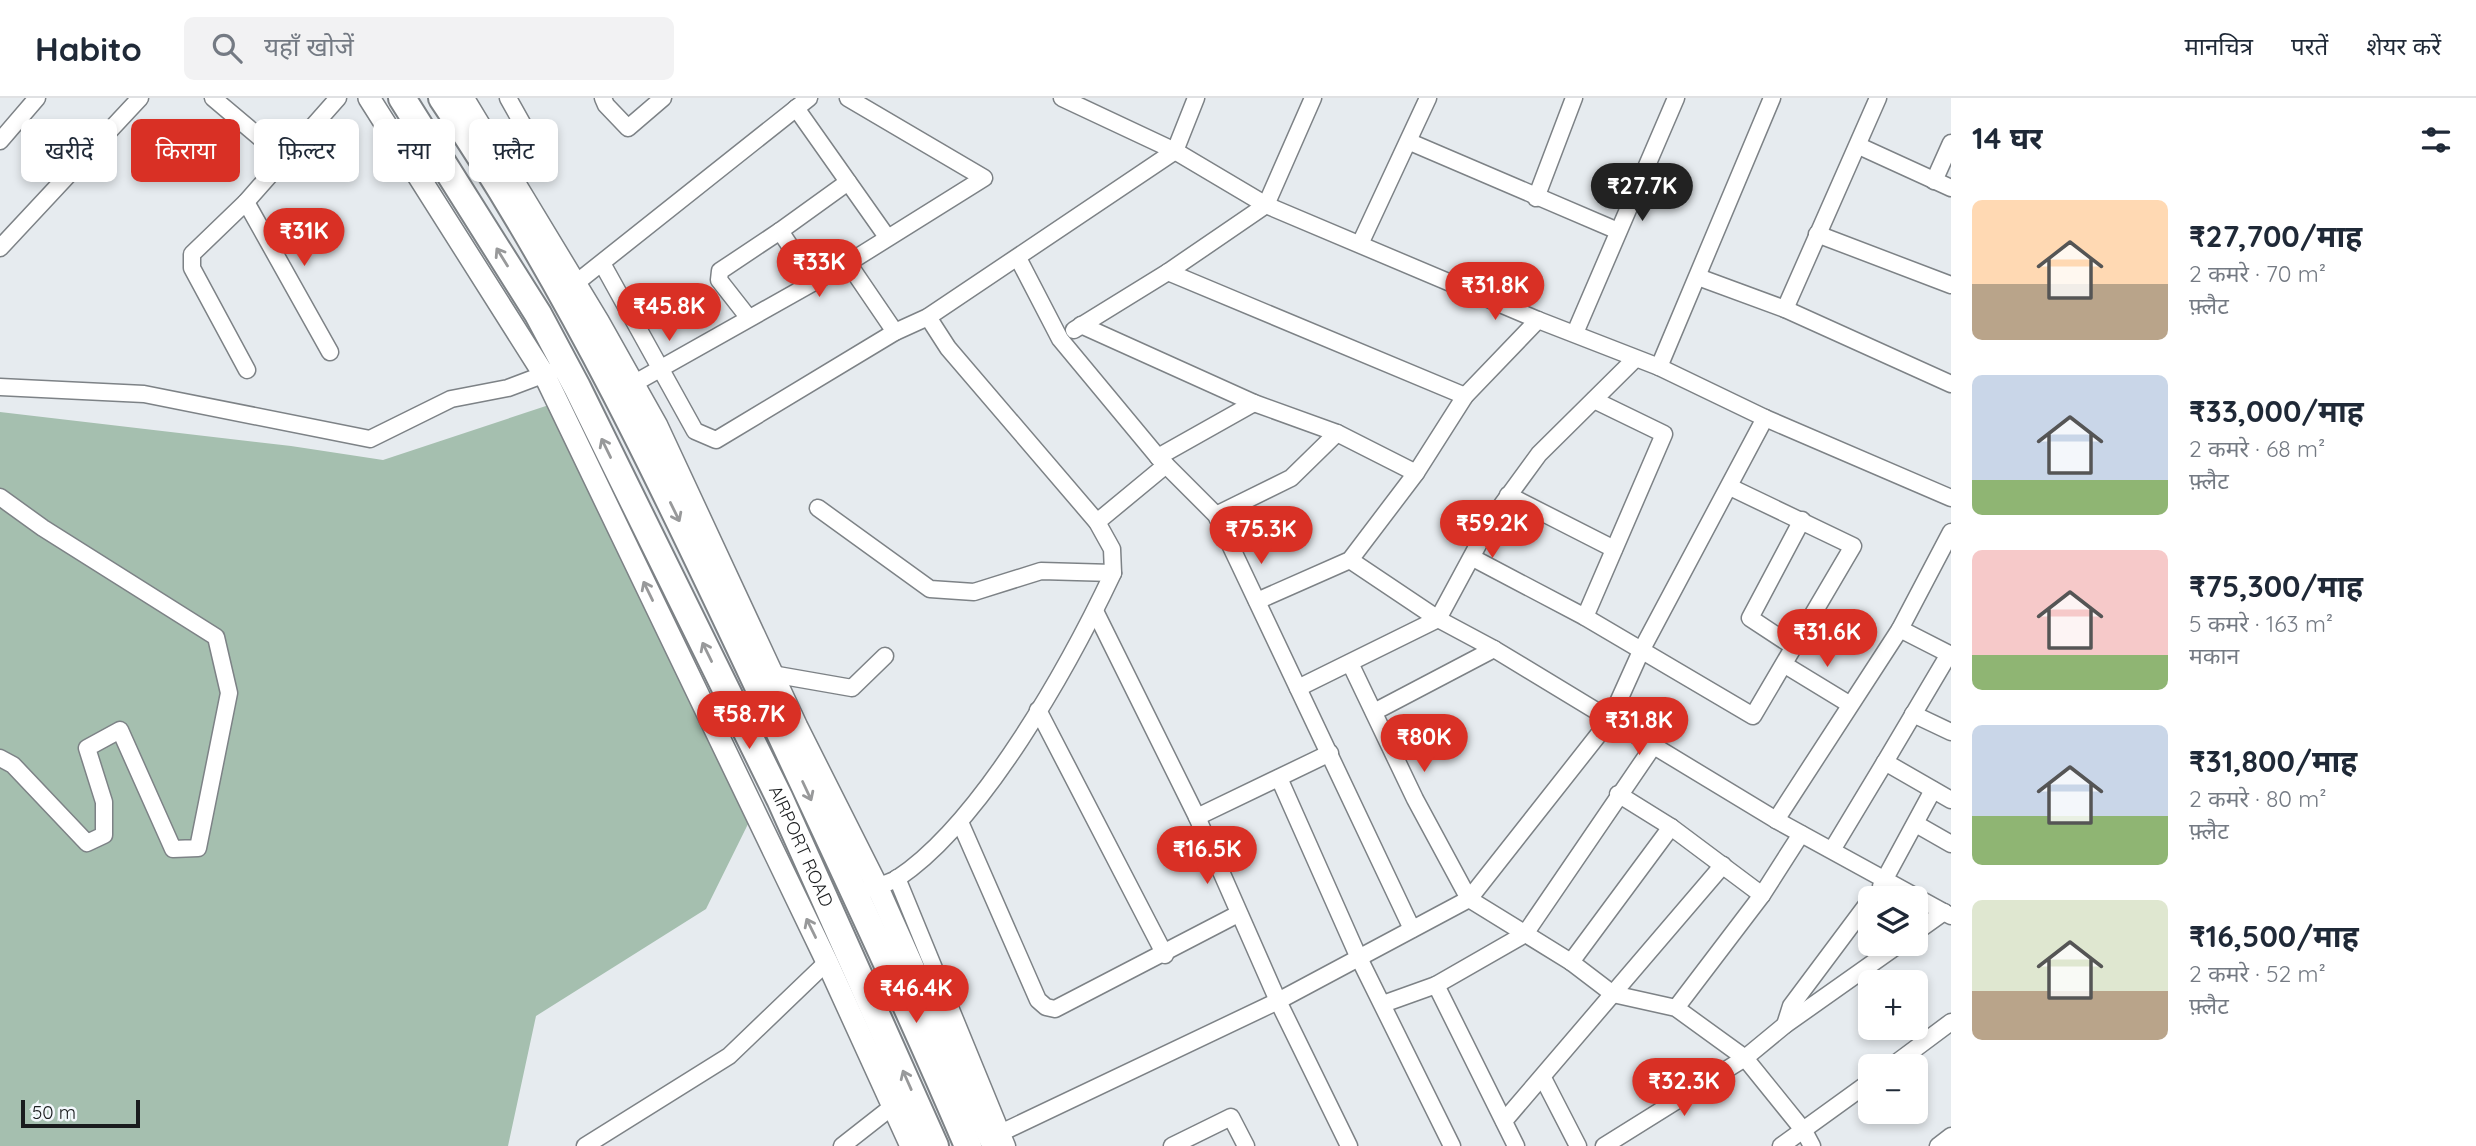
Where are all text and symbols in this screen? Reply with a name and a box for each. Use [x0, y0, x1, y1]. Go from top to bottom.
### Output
search box [184, 17, 674, 80]
text: Habito [35, 28, 142, 69]
icon: search [208, 29, 246, 67]
text: यहाँ खोजें [264, 30, 354, 63]
text: मानचित्र [2184, 31, 2253, 61]
text: परतें [2291, 31, 2328, 61]
text: शेयर करें [2366, 31, 2441, 61]
chip: खरीदें [21, 119, 117, 182]
chip: किराया [131, 119, 240, 182]
chip: फ़िल्टर [254, 119, 359, 182]
chip: नया [373, 119, 455, 182]
chip: फ़्लैट [469, 119, 558, 182]
text: 14 घर [1972, 119, 2042, 157]
icon: filters [2417, 121, 2455, 159]
pin: ₹27.7K [1585, 164, 1699, 223]
text: ₹27.7K [1607, 171, 1677, 200]
pin: ₹31K [263, 208, 345, 268]
text: ₹31K [279, 216, 329, 245]
text: ₹27,700/माह [2189, 217, 2362, 255]
icon: home [2028, 228, 2112, 312]
pin: ₹33K [778, 240, 860, 299]
one-way arrow [494, 247, 508, 267]
text: ₹33K [793, 247, 845, 276]
text: 2 कमरे · 70 m² [2189, 259, 2326, 288]
pin: ₹31.8K [1438, 262, 1552, 322]
text: ₹31.8K [1461, 270, 1529, 299]
pin: ₹45.8K [612, 284, 726, 343]
text: ₹45.8K [633, 291, 705, 320]
text: फ़्लैट [2189, 291, 2229, 320]
text: ₹33,000/माह [2189, 392, 2364, 430]
icon: home [2028, 403, 2112, 487]
text: 2 कमरे · 68 m² [2189, 434, 2325, 463]
one-way arrow [599, 438, 612, 459]
text: फ़्लैट [2189, 466, 2229, 495]
pin: ₹59.2K [1435, 500, 1549, 560]
one-way arrow [668, 501, 682, 522]
pin: ₹75.3K [1204, 506, 1318, 566]
text: ₹59.2K [1456, 508, 1528, 537]
text: ₹75.3K [1226, 514, 1296, 543]
text: ₹75,300/माह [2189, 567, 2363, 605]
icon: home [2028, 578, 2112, 662]
one-way arrow [641, 581, 654, 602]
text: 5 कमरे · 163 m² [2189, 609, 2333, 638]
pin: ₹31.6K [1770, 610, 1884, 669]
text: ₹31.6K [1793, 617, 1861, 646]
text: मकान [2189, 641, 2239, 670]
one-way arrow [699, 642, 713, 663]
pin: ₹58.7K [692, 692, 806, 751]
pin: ₹31.8K [1582, 698, 1696, 757]
text: ₹58.7K [713, 699, 785, 728]
text: ₹31.8K [1605, 705, 1673, 734]
pin: ₹80K [1383, 714, 1465, 774]
text: ₹80K [1397, 722, 1451, 751]
text: ₹31,800/माह [2189, 742, 2357, 780]
icon: home [2028, 753, 2112, 837]
one-way arrow [801, 780, 814, 801]
street label: AIRPORT ROAD [764, 782, 839, 910]
text: 2 कमरे · 80 m² [2189, 784, 2327, 813]
text: फ़्लैट [2189, 816, 2229, 845]
pin: ₹16.5K [1150, 826, 1264, 886]
text: ₹16.5K [1173, 834, 1241, 863]
map controls [1858, 886, 1928, 1124]
button: layers [1858, 886, 1928, 956]
text: ₹16,500/माह [2189, 917, 2359, 955]
one-way arrow [804, 918, 817, 939]
icon: home [2028, 928, 2112, 1012]
text: 2 कमरे · 52 m² [2189, 959, 2326, 988]
pin: ₹46.4K [859, 965, 973, 1025]
button: + [1858, 970, 1928, 1040]
text: ₹46.4K [880, 973, 952, 1002]
text: फ़्लैट [2189, 991, 2229, 1020]
button: − [1858, 1054, 1928, 1124]
pin: ₹32.3K [1627, 1058, 1741, 1118]
text: ₹32.3K [1648, 1066, 1720, 1095]
one-way arrow [900, 1070, 913, 1092]
scale bar [21, 1097, 140, 1129]
text: 50 m [32, 1100, 76, 1124]

